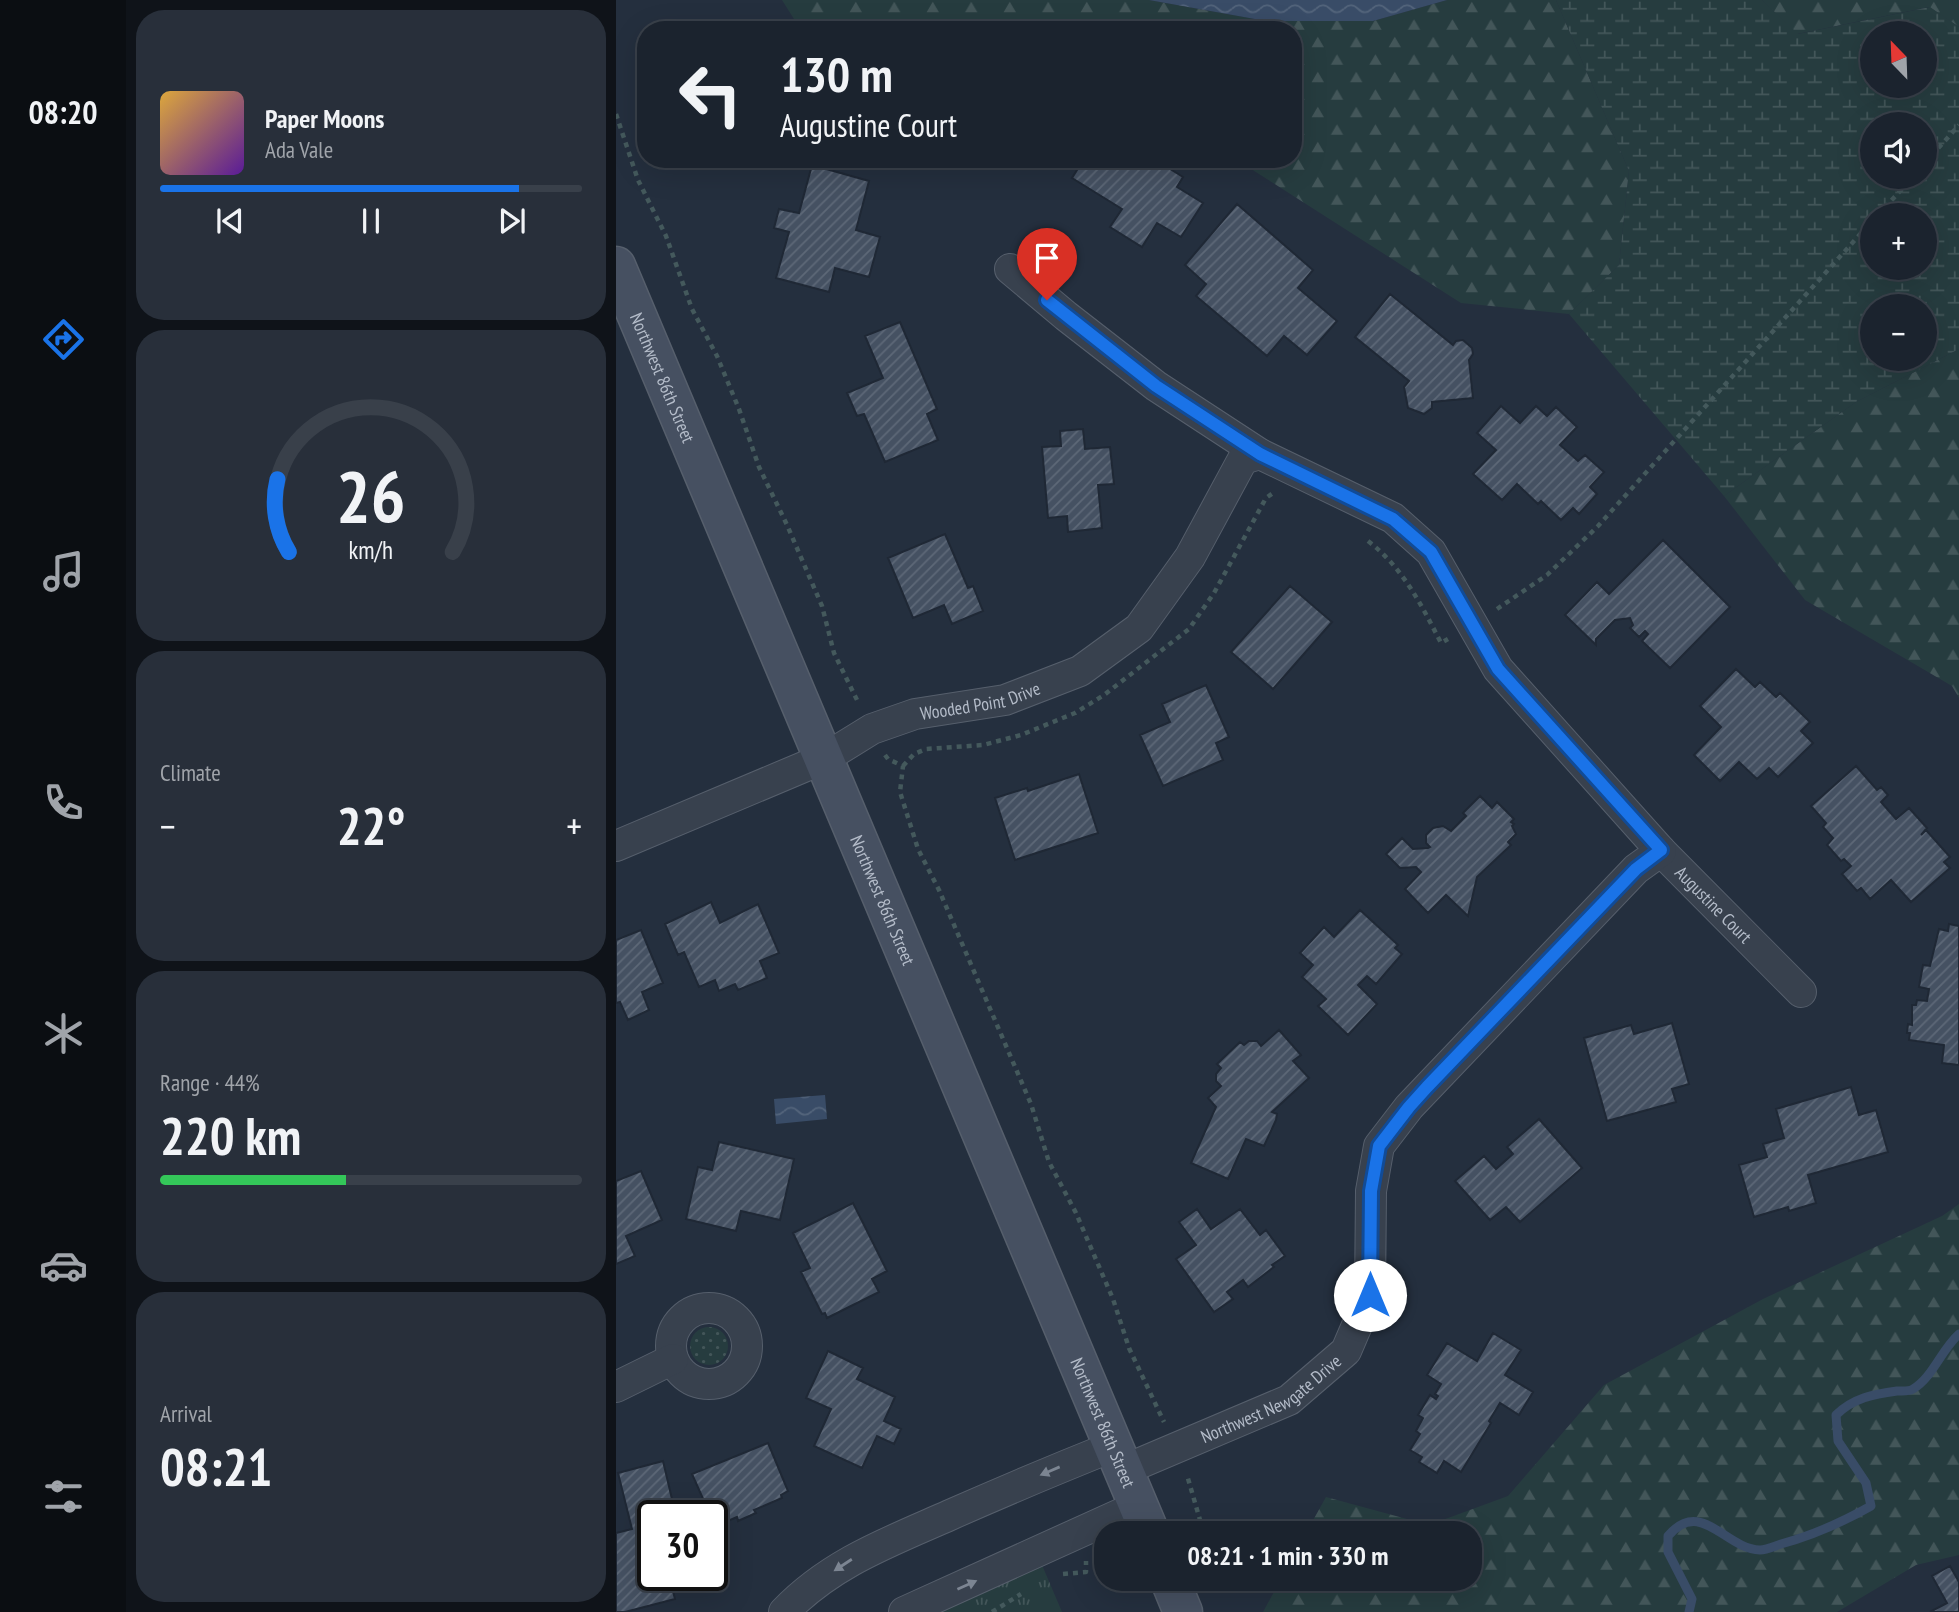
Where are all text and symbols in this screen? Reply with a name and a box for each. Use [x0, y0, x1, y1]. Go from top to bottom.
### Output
north arrow [1860, 21, 1937, 98]
map controls [1860, 21, 1937, 371]
text: 130 m [780, 42, 893, 106]
icon: left [665, 49, 756, 140]
text: 08:20 [28, 91, 98, 133]
text: Paper Moons [265, 102, 384, 135]
text: Augustine Court [780, 104, 957, 146]
button: sound [1860, 112, 1937, 189]
text: Ada Vale [265, 135, 333, 164]
icon: previous [211, 202, 249, 240]
icon: pause [352, 202, 390, 240]
icon: next [493, 202, 531, 240]
button: + [1860, 203, 1937, 280]
pin [1017, 228, 1077, 300]
icon: arrive [1028, 239, 1066, 277]
button: − [1860, 294, 1937, 371]
street label: Northwest 86th Street [625, 309, 701, 446]
icon: directions [39, 315, 88, 364]
text: 26 [336, 448, 406, 542]
text: km/h [349, 533, 393, 565]
icon: music [39, 547, 88, 596]
street label: Wooded Point Drive [918, 676, 1043, 725]
text: Climate [160, 758, 221, 787]
icon: phone [39, 778, 88, 827]
text: 22° [337, 792, 405, 859]
text: − [160, 801, 176, 850]
text: + [566, 801, 582, 850]
street label: Northwest 86th Street [846, 832, 921, 968]
street label: Augustine Court [1670, 861, 1757, 948]
icon: climate [39, 1009, 88, 1058]
text: Range · 44% [160, 1068, 260, 1097]
text: 220 km [160, 1102, 301, 1169]
icon: car [39, 1241, 88, 1290]
position arrow [1333, 1258, 1407, 1332]
street label: Northwest Newgate Drive [1197, 1349, 1346, 1448]
street label: Northwest 86th Street [1066, 1354, 1141, 1491]
text: Arrival [160, 1399, 212, 1428]
text: 08:21 [160, 1433, 272, 1500]
one-way arrow [1040, 1466, 1061, 1477]
icon: filters [39, 1472, 88, 1521]
speed limit sign: 30 [637, 1500, 728, 1591]
text: 08:21 · 1 min · 330 m [1188, 1539, 1388, 1572]
one-way arrow [834, 1558, 853, 1571]
one-way arrow [956, 1579, 977, 1590]

